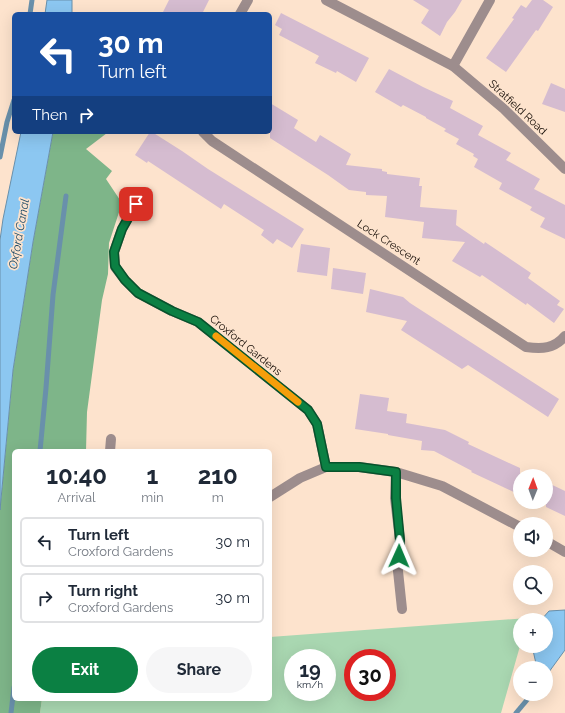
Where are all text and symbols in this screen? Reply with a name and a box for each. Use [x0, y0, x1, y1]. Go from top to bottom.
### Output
text: 30 m [98, 27, 164, 60]
icon: left [32, 28, 84, 80]
text: Turn left [98, 61, 167, 82]
street label: Stratfield Road [486, 77, 550, 138]
icon: right [75, 104, 97, 126]
text: Then [32, 106, 67, 124]
pin [119, 187, 153, 221]
icon: arrive [125, 193, 147, 215]
water label: Oxford Canal [6, 198, 32, 270]
street label: Lock Crescent [355, 217, 423, 268]
street label: Croxford Gardens [207, 312, 284, 378]
text: 10:40 [46, 461, 107, 490]
text: 1 [146, 461, 158, 490]
text: 210 [198, 461, 238, 490]
north arrow [513, 469, 553, 509]
map controls [513, 469, 553, 701]
text: Arrival [58, 490, 96, 505]
text: min [141, 490, 164, 505]
text: m [212, 490, 224, 505]
button: sound [513, 517, 553, 557]
text: Turn left [68, 526, 129, 544]
icon: left [34, 531, 56, 553]
text: 30 m [215, 533, 250, 551]
position arrow [378, 535, 420, 577]
text: Croxford Gardens [68, 544, 173, 559]
button: search [513, 565, 553, 605]
text: Turn right [68, 582, 138, 600]
icon: right [34, 587, 56, 609]
text: 30 m [215, 589, 250, 607]
text: Croxford Gardens [68, 600, 173, 615]
button: + [513, 613, 553, 653]
button: Exit [32, 647, 138, 693]
button: Share [146, 647, 252, 693]
speed limit sign: 30 [344, 649, 396, 701]
text: 19 [299, 658, 321, 682]
button: − [513, 661, 553, 701]
text: km/h [297, 679, 323, 690]

